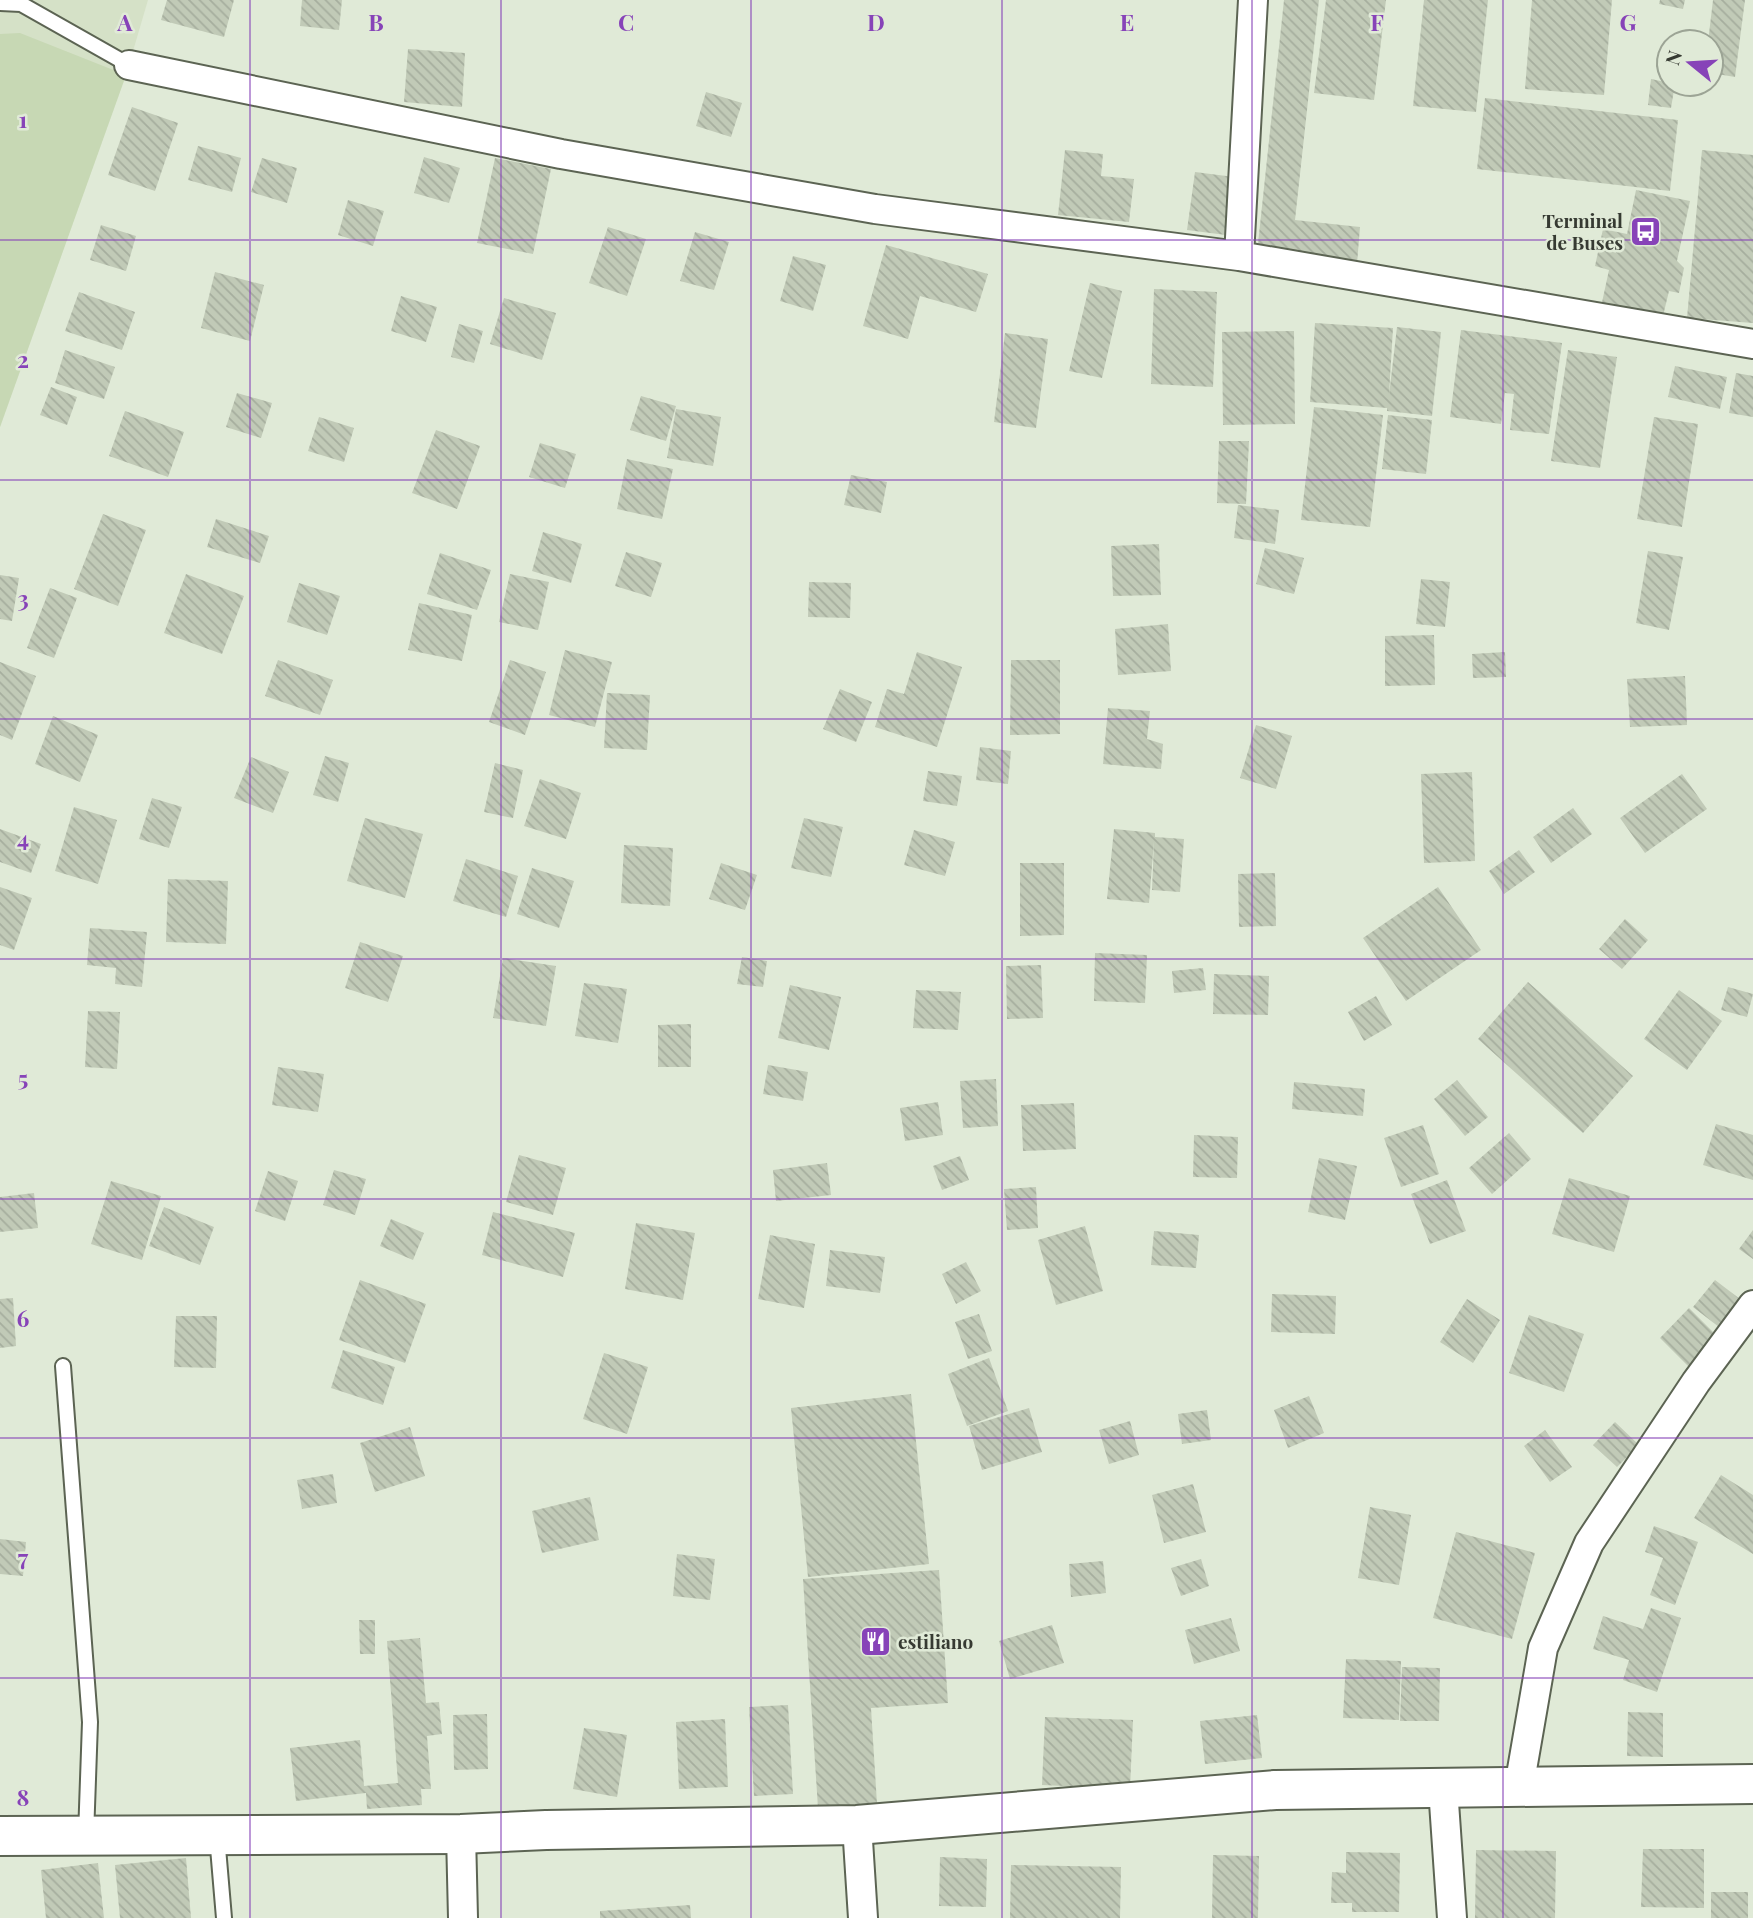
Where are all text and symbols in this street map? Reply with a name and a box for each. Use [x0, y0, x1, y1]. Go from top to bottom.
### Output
text: A [116, 6, 133, 37]
text: B [368, 6, 384, 37]
text: C [618, 6, 634, 37]
text: D [867, 6, 885, 37]
text: E [1120, 6, 1134, 37]
text: F [1370, 6, 1384, 37]
text: G [1620, 6, 1637, 37]
north arrow [1655, 28, 1725, 98]
text: N [1658, 47, 1687, 68]
text: 1 [19, 103, 28, 134]
place label: Terminal de Buses [1542, 207, 1623, 255]
bus stop icon: Terminal de Buses [1629, 214, 1663, 248]
text: 2 [17, 343, 29, 374]
text: 3 [17, 582, 29, 613]
text: 4 [17, 822, 29, 853]
text: 5 [18, 1062, 28, 1093]
text: 6 [17, 1302, 30, 1333]
text: 7 [18, 1541, 29, 1572]
restaurant icon: estiliano [858, 1624, 892, 1658]
place label: estiliano [898, 1628, 973, 1654]
text: 8 [17, 1781, 29, 1812]

